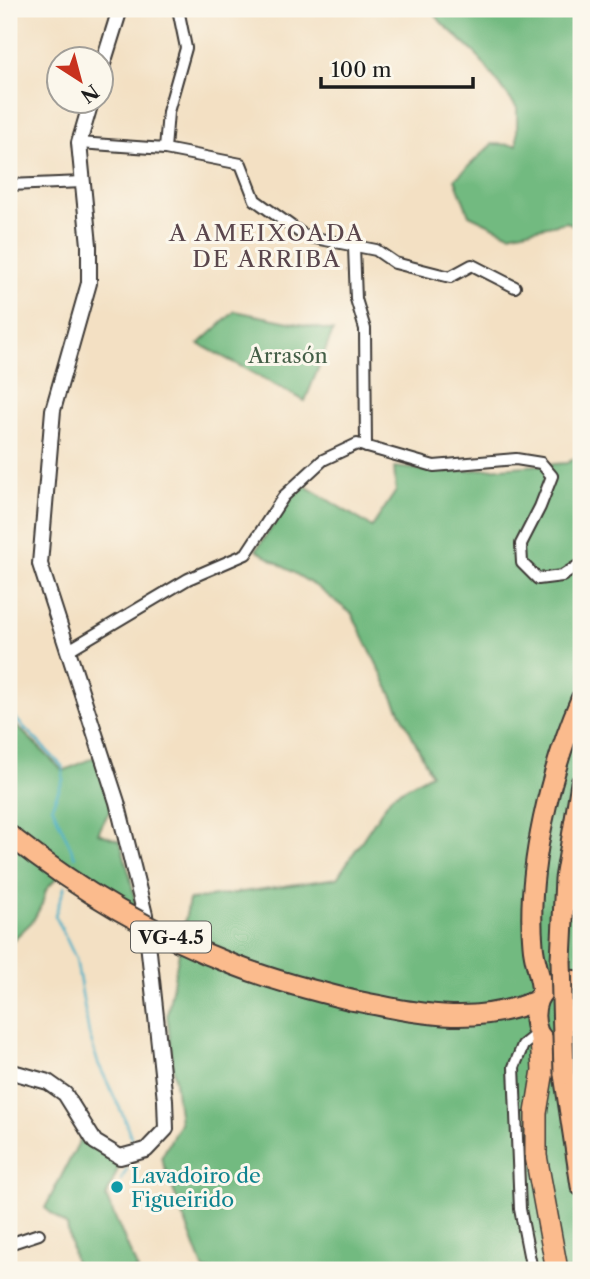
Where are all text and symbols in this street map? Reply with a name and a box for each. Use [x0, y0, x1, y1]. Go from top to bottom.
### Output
north arrow [46, 46, 116, 116]
scale bar [321, 46, 473, 90]
text: 100 m [331, 57, 392, 82]
text: N [76, 79, 103, 108]
district label: A AMEIXOADA DE ARRIBA [168, 219, 365, 273]
park label: Arrasón [247, 343, 328, 368]
road number: VG-4.5 [131, 922, 211, 953]
place label: Lavadoiro de Figueirido [131, 1163, 261, 1212]
marker: Lavadoiro de Figueirido [109, 1179, 125, 1195]

